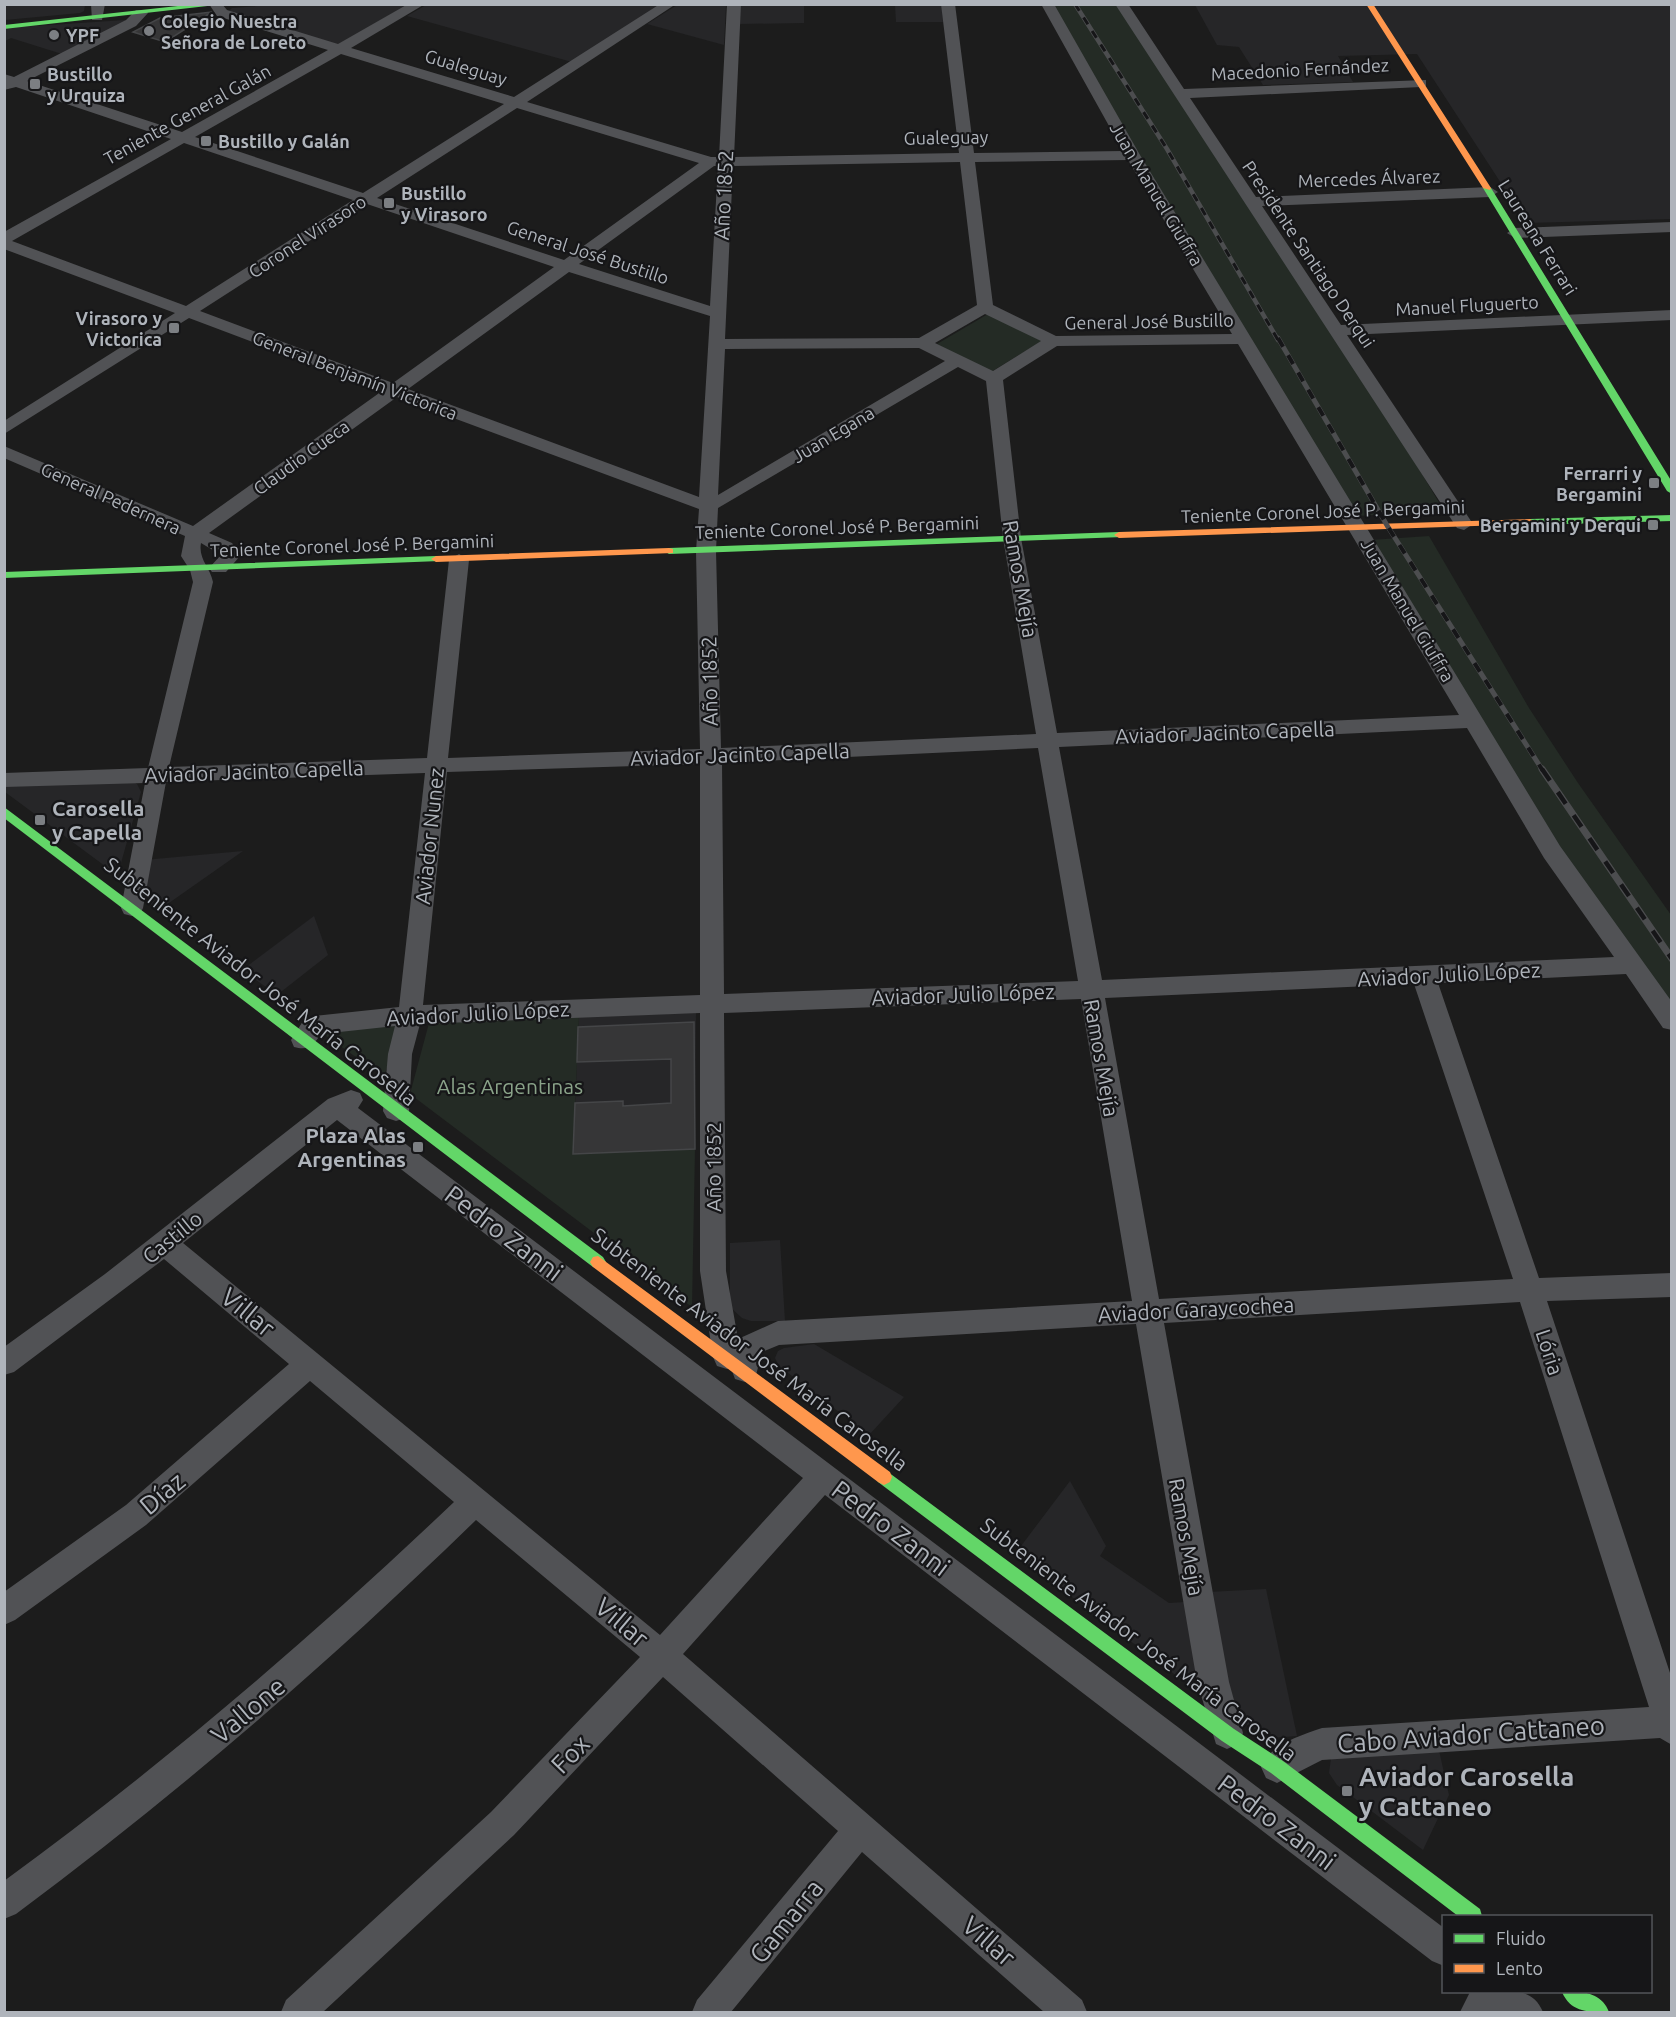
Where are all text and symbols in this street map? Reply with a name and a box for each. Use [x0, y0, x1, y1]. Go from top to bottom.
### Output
place label: Colegio Nuestra Señora de Loreto [161, 11, 306, 52]
marker: Colegio Nuestra Señora de Loreto [142, 24, 156, 38]
place label: YPF [66, 25, 99, 45]
marker: YPF [47, 28, 61, 42]
street label: Gualeguay [423, 45, 510, 89]
street label: Macedonio Fernández [1210, 54, 1390, 84]
street label: Teniente General Galán [100, 60, 274, 168]
place label: Bustillo y Urquiza [47, 64, 125, 105]
marker: Bustillo y Urquiza [28, 77, 42, 91]
street label: Juan Manuel Giuffra [1106, 119, 1208, 269]
street label: Gualeguay [904, 126, 989, 148]
place label: Bustillo y Galán [218, 131, 350, 151]
marker: Bustillo y Galán [199, 134, 213, 148]
street label: Año 1852 [709, 149, 737, 241]
street label: Presidente Santiago Derqui [1239, 157, 1379, 351]
street label: Mercedes Álvarez [1297, 165, 1441, 190]
street label: Laureana Ferrari [1495, 176, 1581, 298]
place label: Bustillo y Virasoro [401, 183, 487, 224]
street label: Coronel Virasoro [245, 191, 369, 281]
marker: Bustillo y Virasoro [382, 196, 396, 210]
street label: General José Bustillo [504, 216, 672, 288]
street label: Manuel Fluguerto [1395, 291, 1539, 319]
place label: Virasoro y Victorica [76, 308, 162, 349]
street label: General José Bustillo [1064, 310, 1234, 332]
marker: Virasoro y Victorica [167, 321, 181, 335]
street label: General Benjamín Victorica [250, 327, 460, 423]
street label: Juan Egana [789, 402, 877, 466]
street label: Claudio Cueca [249, 416, 353, 498]
street label: General Pedernera [38, 458, 184, 538]
place label: Ferrarri y Bergamini [1556, 463, 1642, 504]
marker: Ferrarri y Bergamini [1647, 476, 1661, 490]
street label: Teniente Coronel José P. Bergamini [1181, 496, 1465, 526]
street label: Teniente Coronel José P. Bergamini [695, 512, 979, 542]
place label: Bergamini y Derqui [1480, 515, 1641, 535]
street label: Ramos Mejía [999, 518, 1043, 640]
marker: Bergamini y Derqui [1646, 518, 1660, 532]
street label: Teniente Coronel José P. Bergamini [210, 530, 494, 560]
street label: Juan Manuel Giuffra [1357, 535, 1459, 685]
street label: Año 1852 [696, 636, 722, 726]
street label: Aviador Jacinto Capella [1115, 716, 1335, 748]
street label: Aviador Jacinto Capella [630, 738, 850, 770]
street label: Aviador Jacinto Capella [144, 755, 364, 787]
street label: Aviador Nunez [410, 767, 448, 905]
place label: Carosella y Capella [52, 796, 144, 844]
marker: Carosella y Capella [33, 813, 47, 827]
street label: Subteniente Aviador José María Carosella [100, 852, 422, 1110]
street label: Aviador Julio López [1357, 957, 1541, 991]
street label: Aviador Julio López [871, 979, 1055, 1009]
street label: Aviador Julio López [386, 996, 570, 1030]
street label: Ramos Mejía [1080, 997, 1124, 1119]
park label: Alas Argentinas [437, 1074, 583, 1098]
street label: Año 1852 [701, 1122, 725, 1212]
place label: Plaza Alas Argentinas [298, 1123, 406, 1171]
marker: Plaza Alas Argentinas [411, 1140, 425, 1154]
street label: Pedro Zanni [439, 1179, 569, 1287]
street label: Castillo [137, 1206, 207, 1268]
street label: Subteniente Aviador José María Carosella [587, 1222, 913, 1476]
street label: Villar [215, 1282, 281, 1342]
street label: Aviador Garaycochea [1097, 1292, 1295, 1326]
street label: Lória [1531, 1326, 1569, 1378]
street label: Díaz [134, 1466, 190, 1520]
street label: Pedro Zanni [826, 1474, 956, 1582]
street label: Ramos Mejía [1165, 1476, 1209, 1598]
street label: Subteniente Aviador José María Carosella [976, 1512, 1302, 1766]
street label: Villar [589, 1591, 655, 1653]
street label: Vallone [205, 1671, 291, 1749]
street label: Cabo Aviador Cattaneo [1336, 1710, 1606, 1758]
street label: Fox [545, 1729, 595, 1779]
place label: Aviador Carosella y Cattaneo [1359, 1762, 1574, 1821]
street label: Pedro Zanni [1212, 1768, 1342, 1876]
marker: Aviador Carosella y Cattaneo [1340, 1784, 1354, 1798]
street label: Gamarra [743, 1873, 829, 1969]
street label: Villar [957, 1910, 1021, 1972]
legend [1442, 1915, 1652, 1993]
text: Fluido [1496, 1928, 1546, 1948]
text: Lento [1496, 1958, 1543, 1978]

